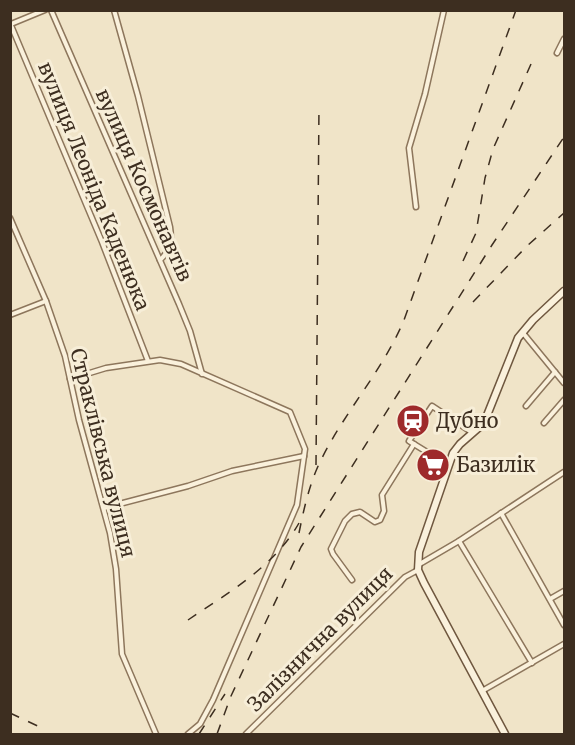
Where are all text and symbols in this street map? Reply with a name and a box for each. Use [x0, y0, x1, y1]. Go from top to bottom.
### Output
street label: вулиця Леоніда Каденюка [33, 58, 156, 314]
street label: вулиця Космонавтів [91, 85, 198, 285]
street label: Страклівська вулиця [65, 346, 142, 560]
station icon: Дубно [395, 403, 431, 439]
place label: Дубно [436, 408, 499, 433]
supermarket icon: Базилік [415, 447, 451, 483]
place label: Базилік [456, 452, 536, 477]
street label: Залізнична вулиця [242, 561, 397, 716]

